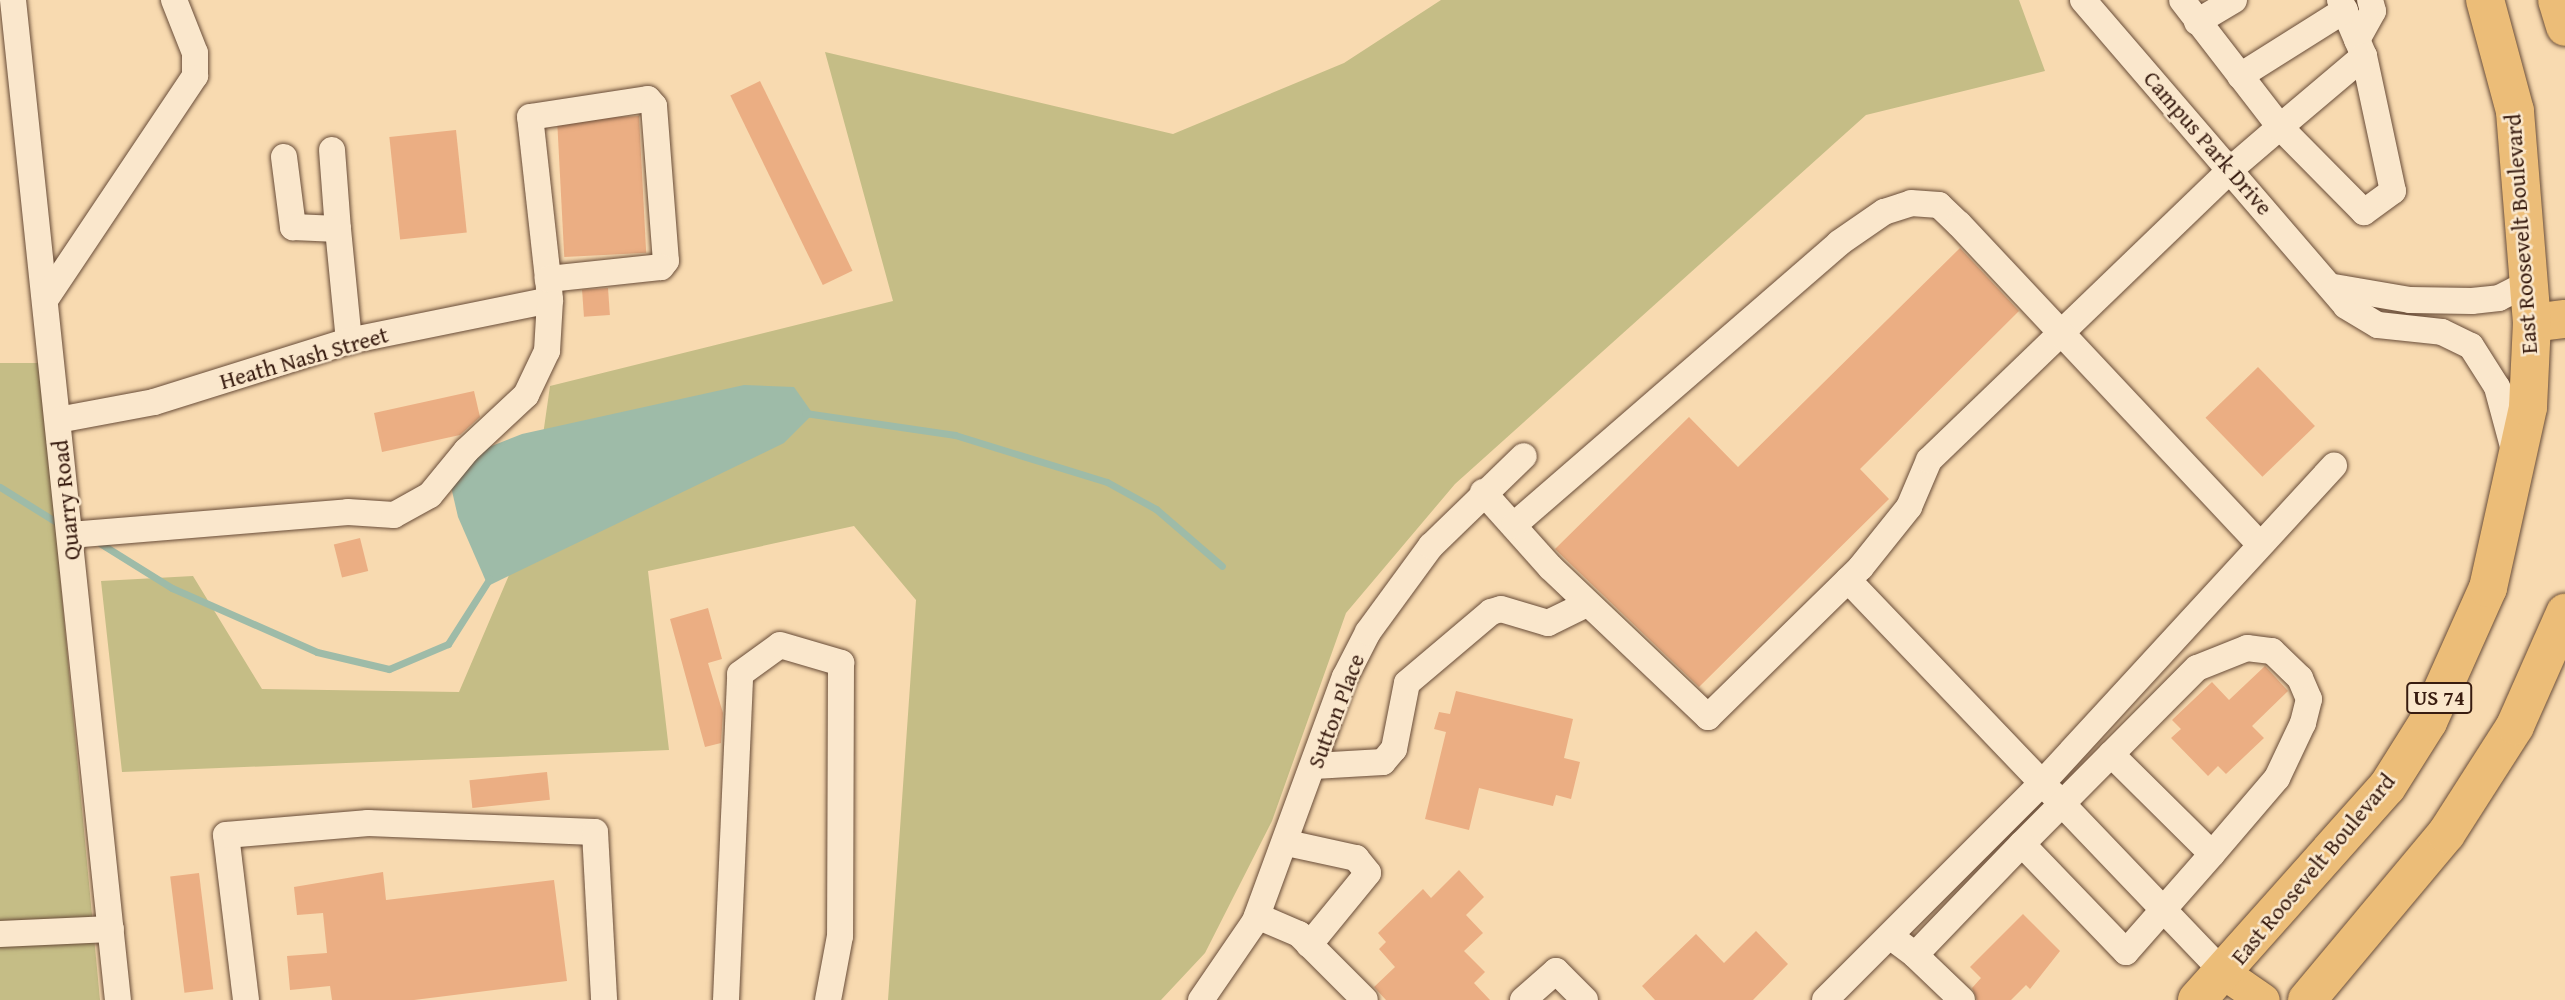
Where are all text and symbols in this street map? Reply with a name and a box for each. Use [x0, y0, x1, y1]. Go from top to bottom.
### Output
street label: Campus Park Drive [2138, 65, 2278, 221]
street label: East Roosevelt Boulevard [2499, 113, 2543, 355]
street label: Heath Nash Street [216, 321, 392, 395]
street label: Quarry Road [46, 438, 86, 562]
street label: Sutton Place [1302, 650, 1370, 772]
road number: US 74 [2406, 680, 2472, 716]
street label: East Roosevelt Boulevard [2225, 768, 2401, 970]

